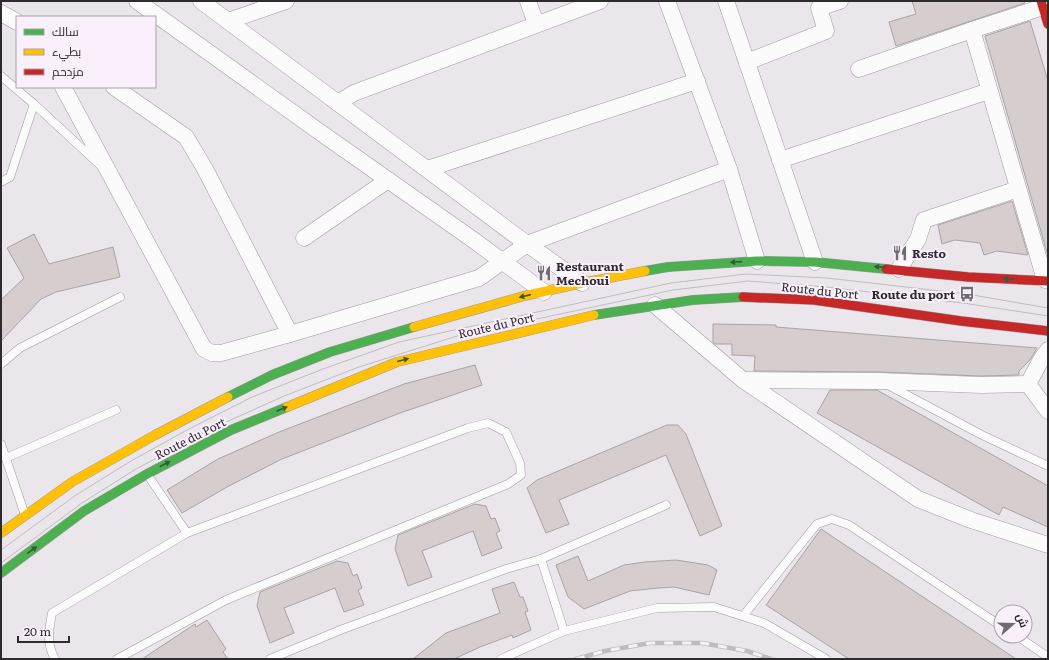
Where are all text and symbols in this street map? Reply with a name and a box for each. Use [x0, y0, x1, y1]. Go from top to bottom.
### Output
legend [16, 16, 156, 88]
text: سالك [52, 22, 79, 40]
text: بطيء [52, 42, 81, 62]
text: مزدحم [52, 62, 84, 80]
restaurant icon: Resto [891, 244, 909, 262]
place label: Resto [912, 244, 946, 262]
place label: Restaurant Mechoui [556, 257, 625, 289]
one-way arrow [730, 259, 742, 266]
restaurant icon: Restaurant Mechoui [535, 264, 553, 282]
one-way arrow [874, 264, 886, 271]
one-way arrow [1003, 275, 1015, 282]
street label: Route du Port [780, 277, 860, 303]
place label: Route du port [871, 285, 956, 303]
bus stop icon: Route du port [958, 285, 976, 303]
one-way arrow [519, 293, 531, 299]
street label: Route du Port [456, 307, 536, 343]
one-way arrow [397, 357, 409, 363]
one-way arrow [277, 405, 289, 411]
street label: Route du Port [151, 412, 229, 464]
one-way arrow [159, 461, 171, 468]
one-way arrow [27, 546, 37, 554]
north arrow [993, 604, 1033, 644]
text: ش [1013, 611, 1033, 630]
scale bar [18, 618, 69, 644]
text: 20 m [24, 622, 51, 640]

